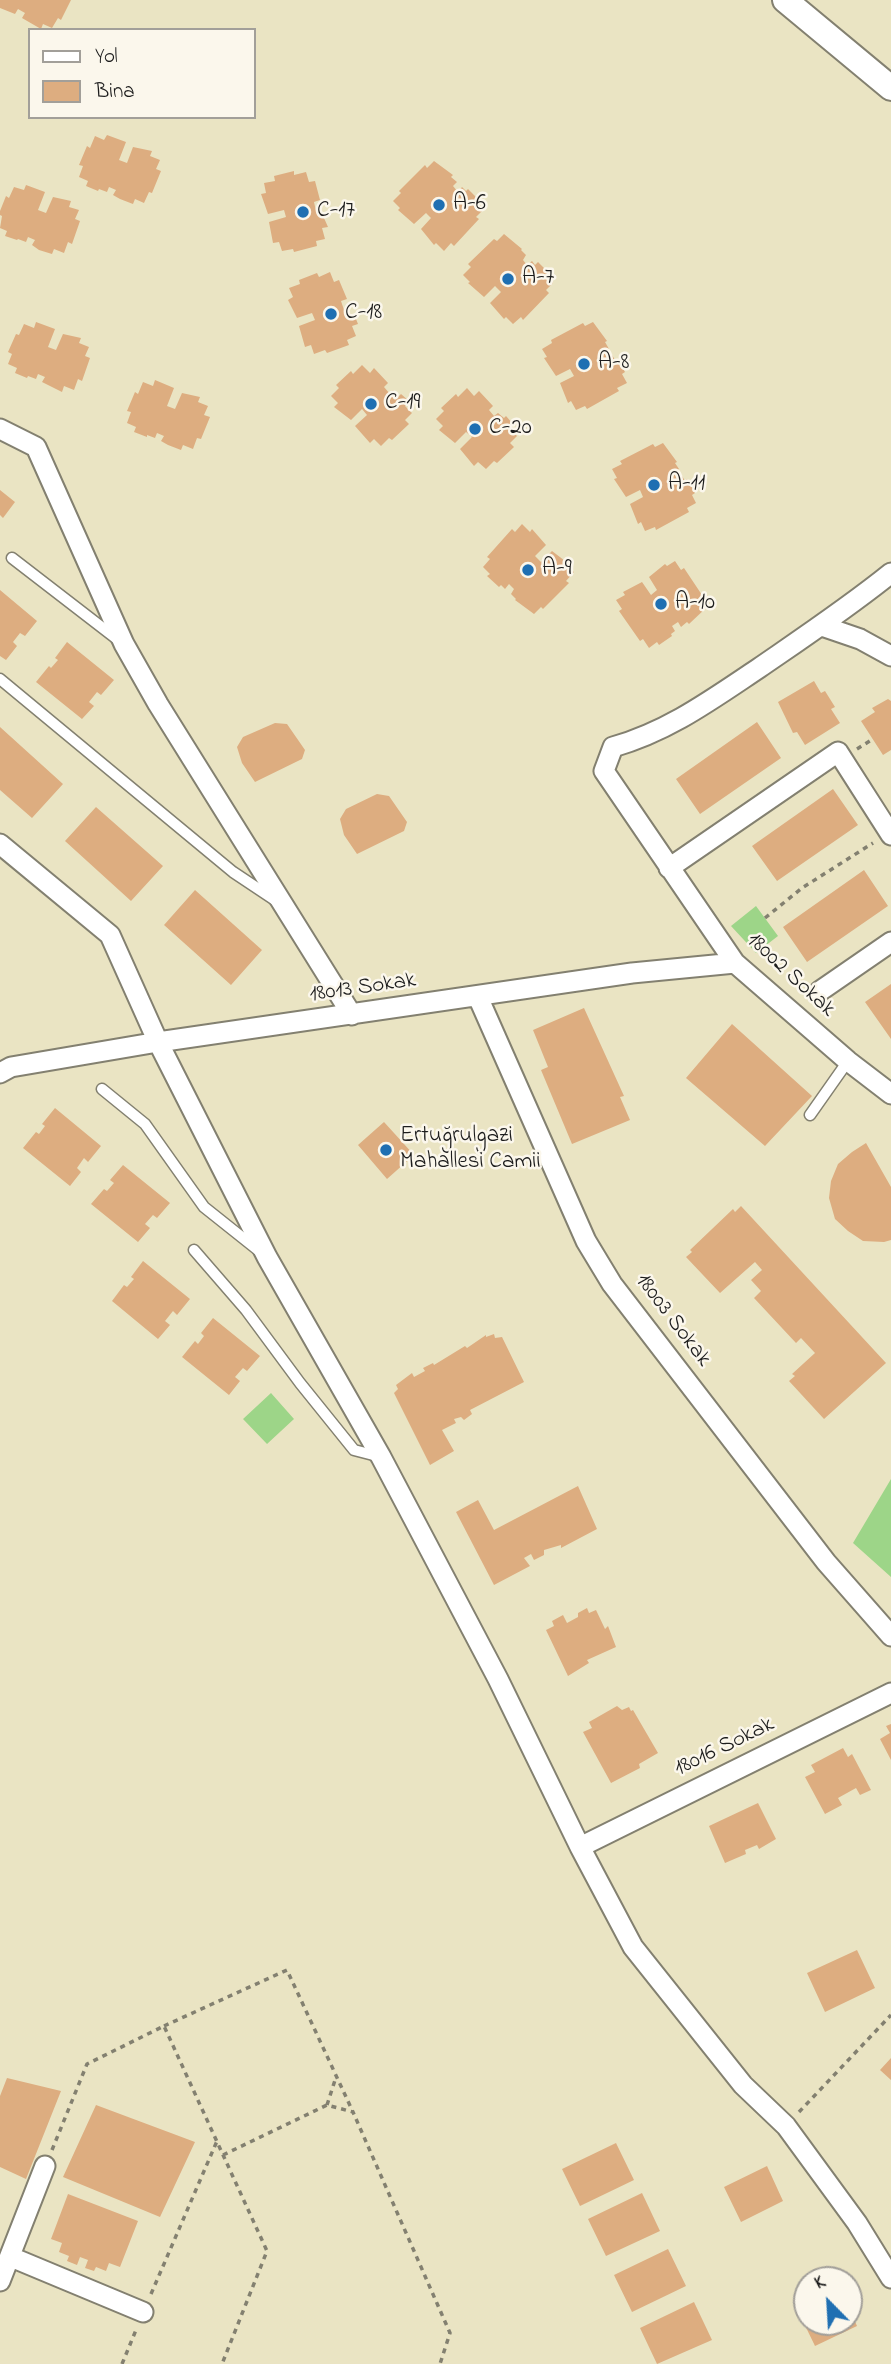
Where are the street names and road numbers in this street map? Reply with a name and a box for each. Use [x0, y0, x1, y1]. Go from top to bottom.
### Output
street label: 18002 Sokak [740, 928, 840, 1024]
street label: 18013 Sokak [308, 968, 418, 1010]
street label: 18003 Sokak [628, 1269, 716, 1373]
street label: 18016 Sokak [671, 1712, 779, 1784]

